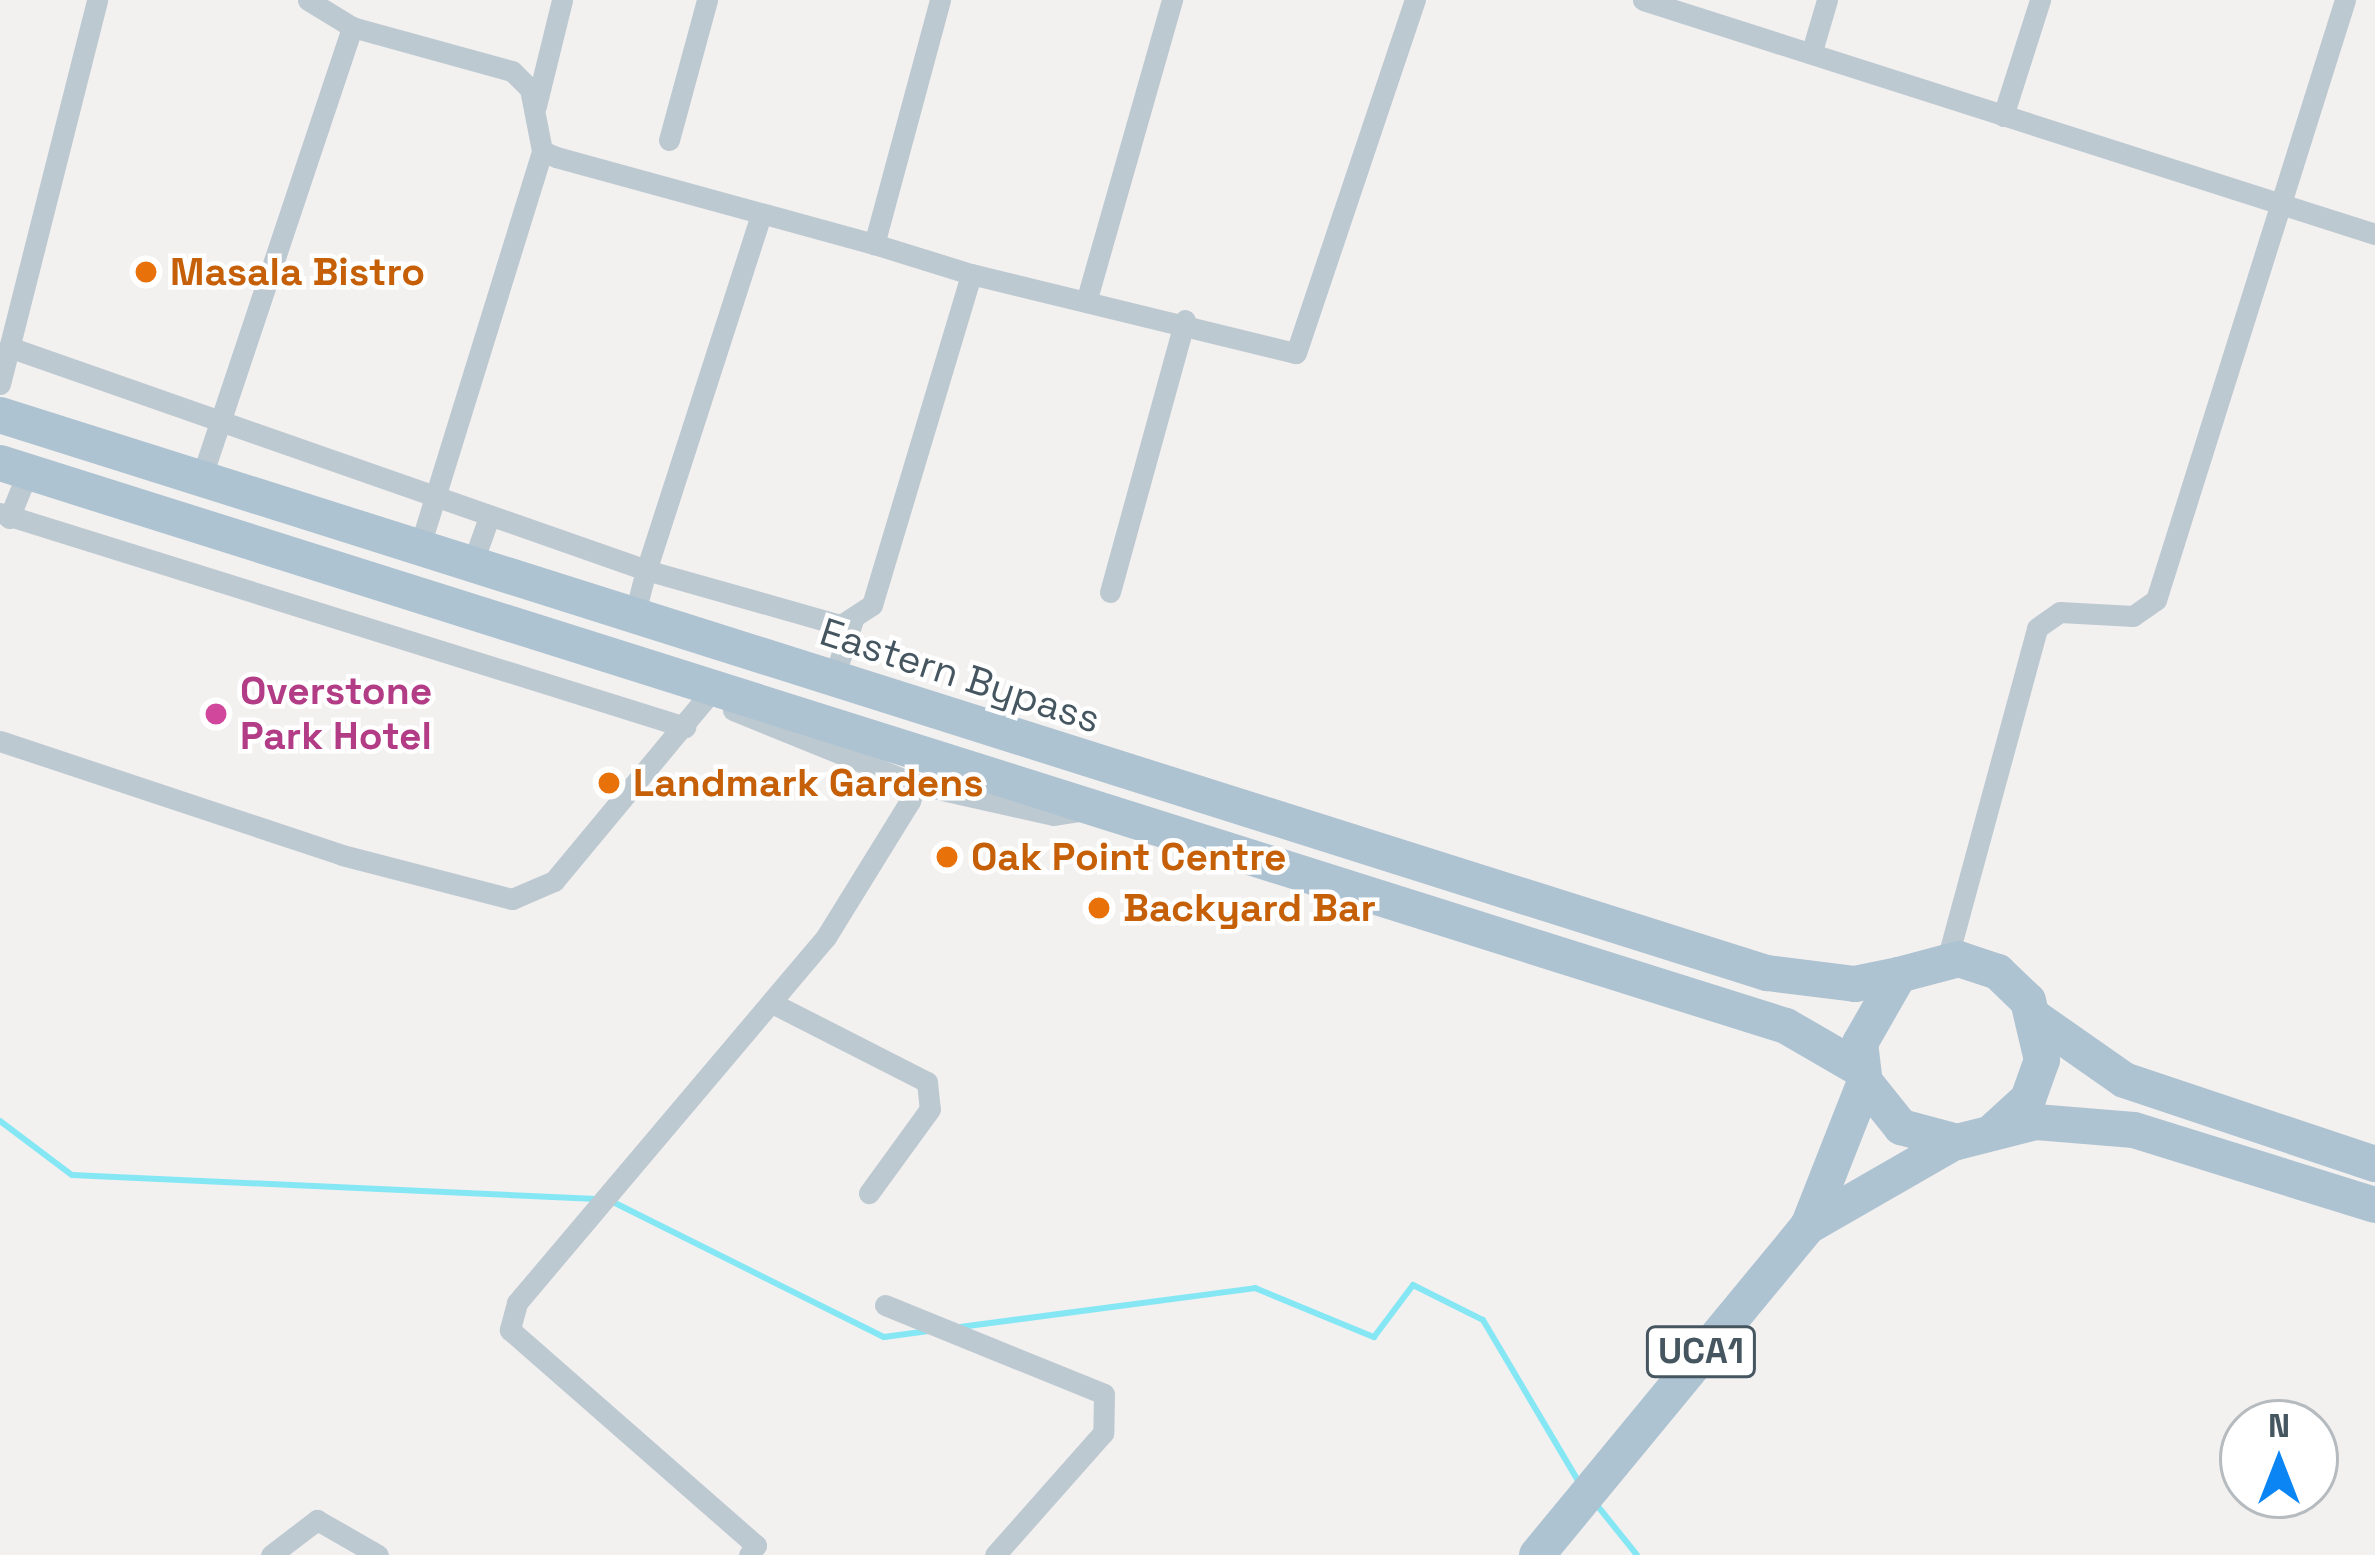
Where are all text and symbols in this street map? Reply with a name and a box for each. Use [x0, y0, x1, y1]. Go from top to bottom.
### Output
place label: Masala Bistro [170, 249, 425, 295]
marker: Masala Bistro [133, 259, 159, 285]
street label: Eastern Bypass [814, 609, 1106, 743]
place label: Overstone Park Hotel [240, 669, 432, 760]
marker: Overstone Park Hotel [203, 701, 229, 727]
place label: Landmark Gardens [633, 760, 984, 806]
marker: Landmark Gardens [596, 770, 622, 796]
place label: Oak Point Centre [971, 834, 1286, 880]
marker: Oak Point Centre [934, 844, 960, 870]
place label: Backyard Bar [1123, 885, 1376, 931]
marker: Backyard Bar [1086, 895, 1112, 921]
road number: UCA1 [1644, 1322, 1758, 1382]
north arrow [2219, 1399, 2339, 1519]
text: N [2268, 1405, 2290, 1447]

